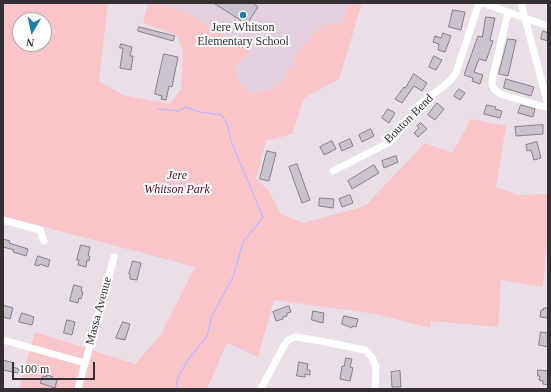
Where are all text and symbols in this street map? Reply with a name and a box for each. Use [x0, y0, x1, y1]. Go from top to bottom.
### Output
marker: Jere Whitson Elementary School [238, 10, 248, 20]
north arrow [12, 12, 52, 52]
place label: Jere Whitson Elementary School [197, 21, 289, 49]
text: N [25, 36, 35, 49]
street label: Bouton Bend [381, 91, 437, 147]
park label: Jere Whitson Park [144, 169, 210, 197]
street label: Massa Avenue [83, 275, 115, 347]
scale bar [14, 354, 97, 380]
text: 100 m [19, 362, 49, 376]

